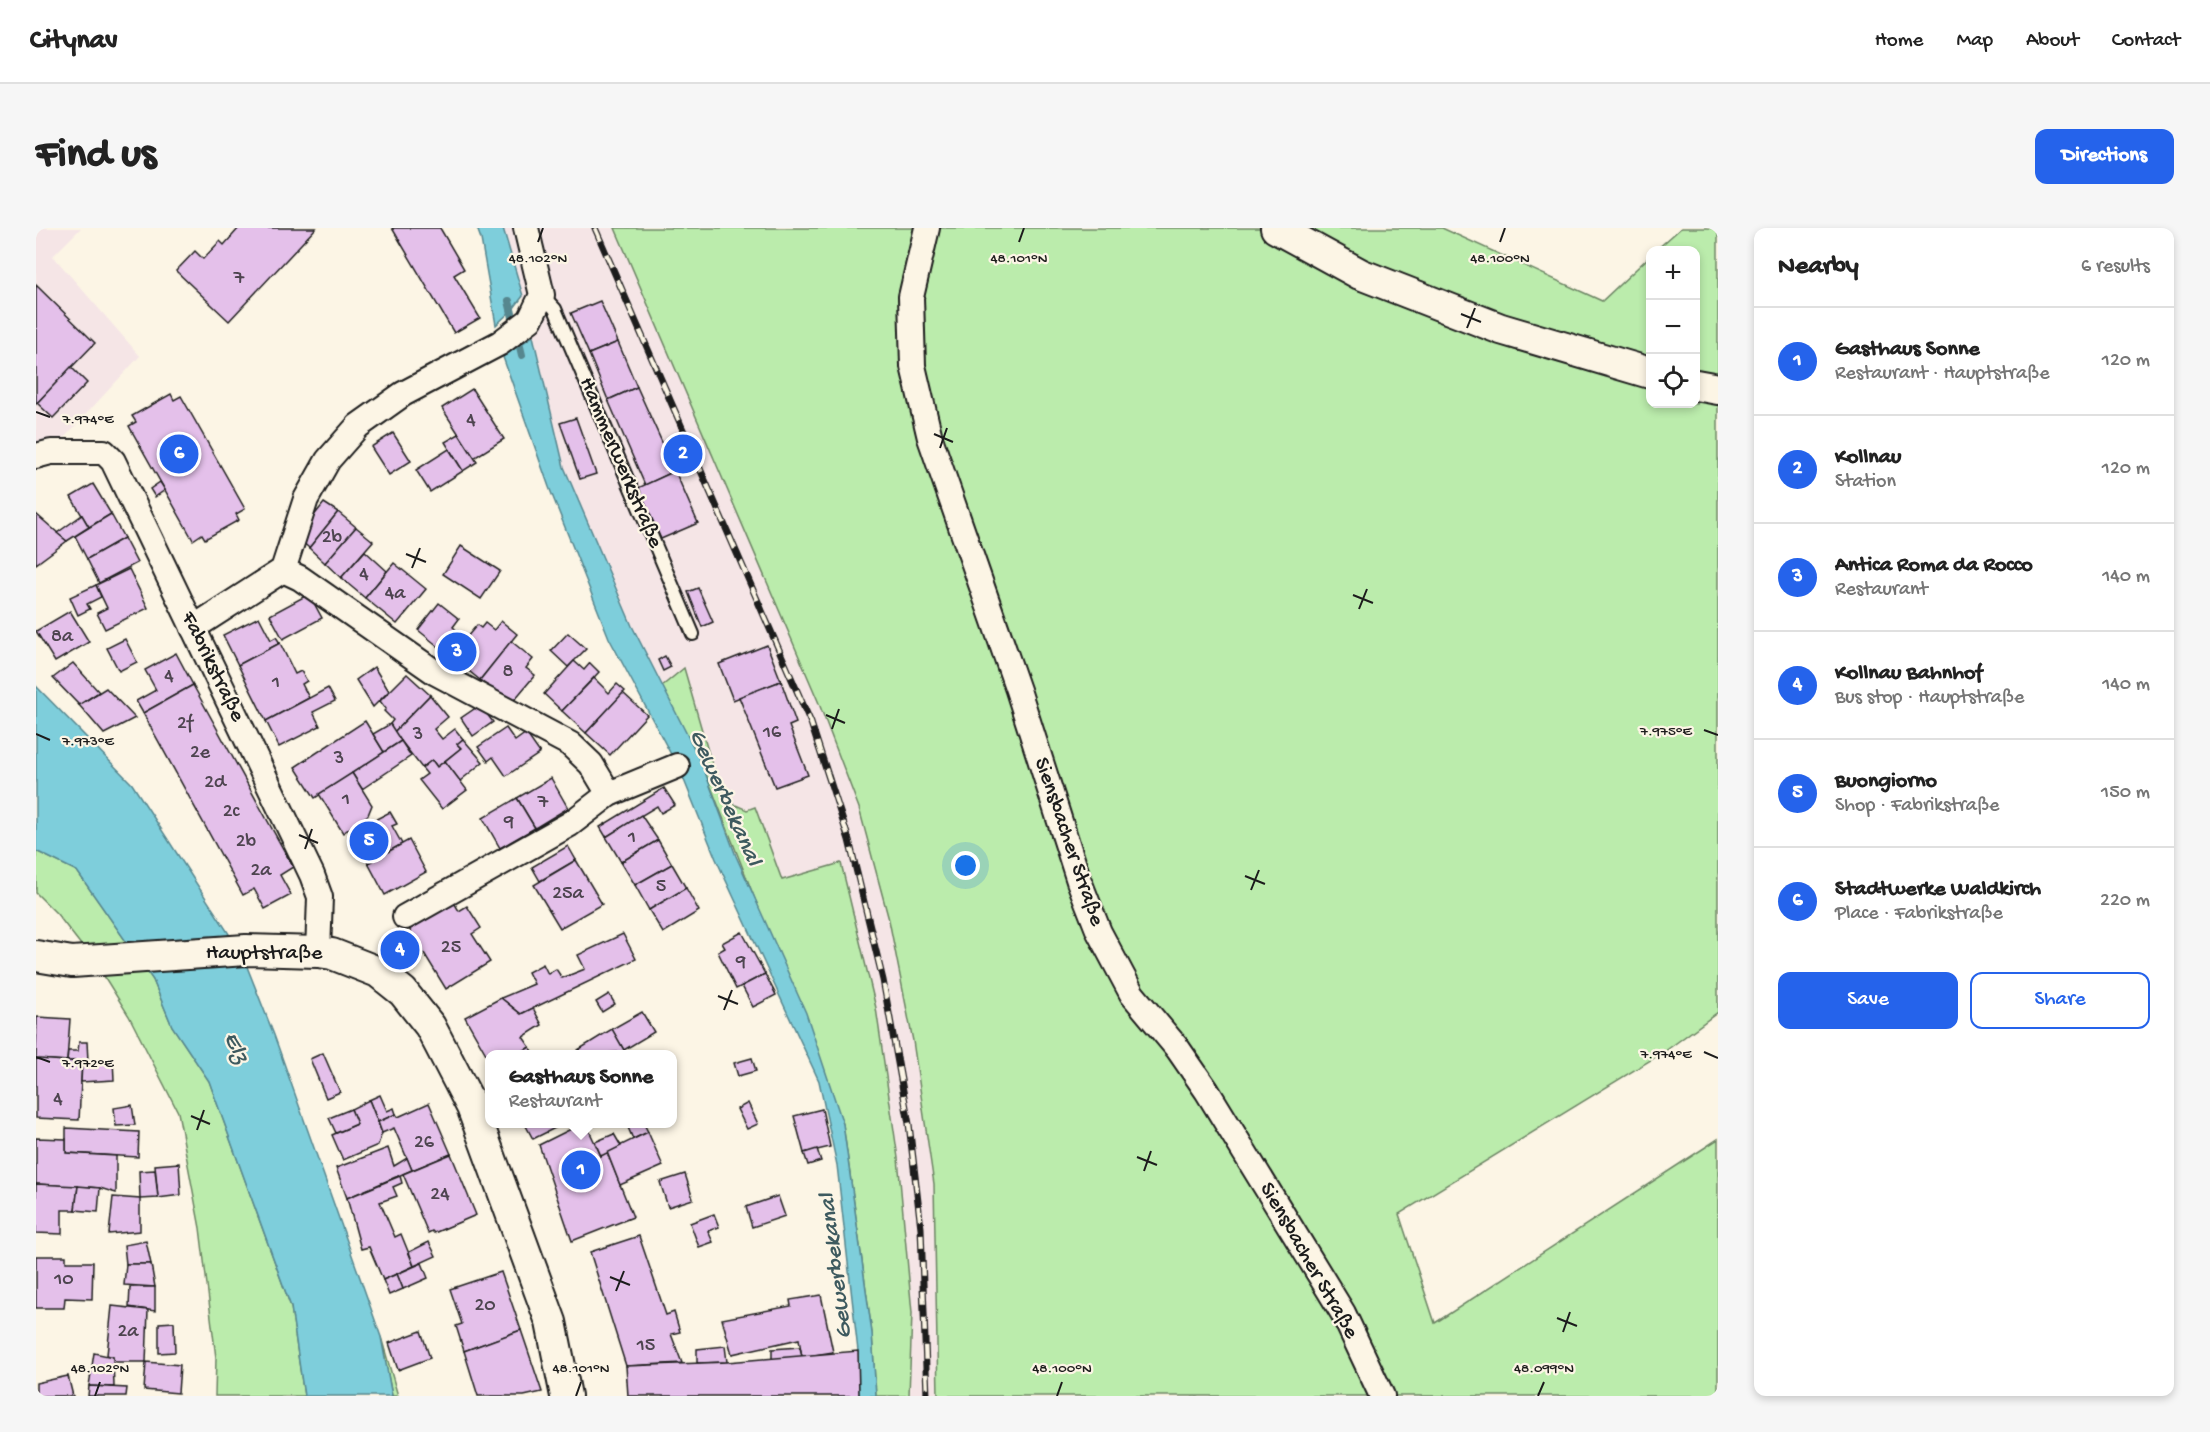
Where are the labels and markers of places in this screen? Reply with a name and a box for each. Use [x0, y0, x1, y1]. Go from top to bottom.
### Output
pin: 6 [160, 432, 198, 476]
pin: 2 [664, 432, 702, 476]
pin: 3 [438, 630, 476, 674]
pin: 5 [350, 818, 388, 864]
pin: 4 [380, 928, 420, 972]
pin: 1 [562, 1148, 600, 1192]

